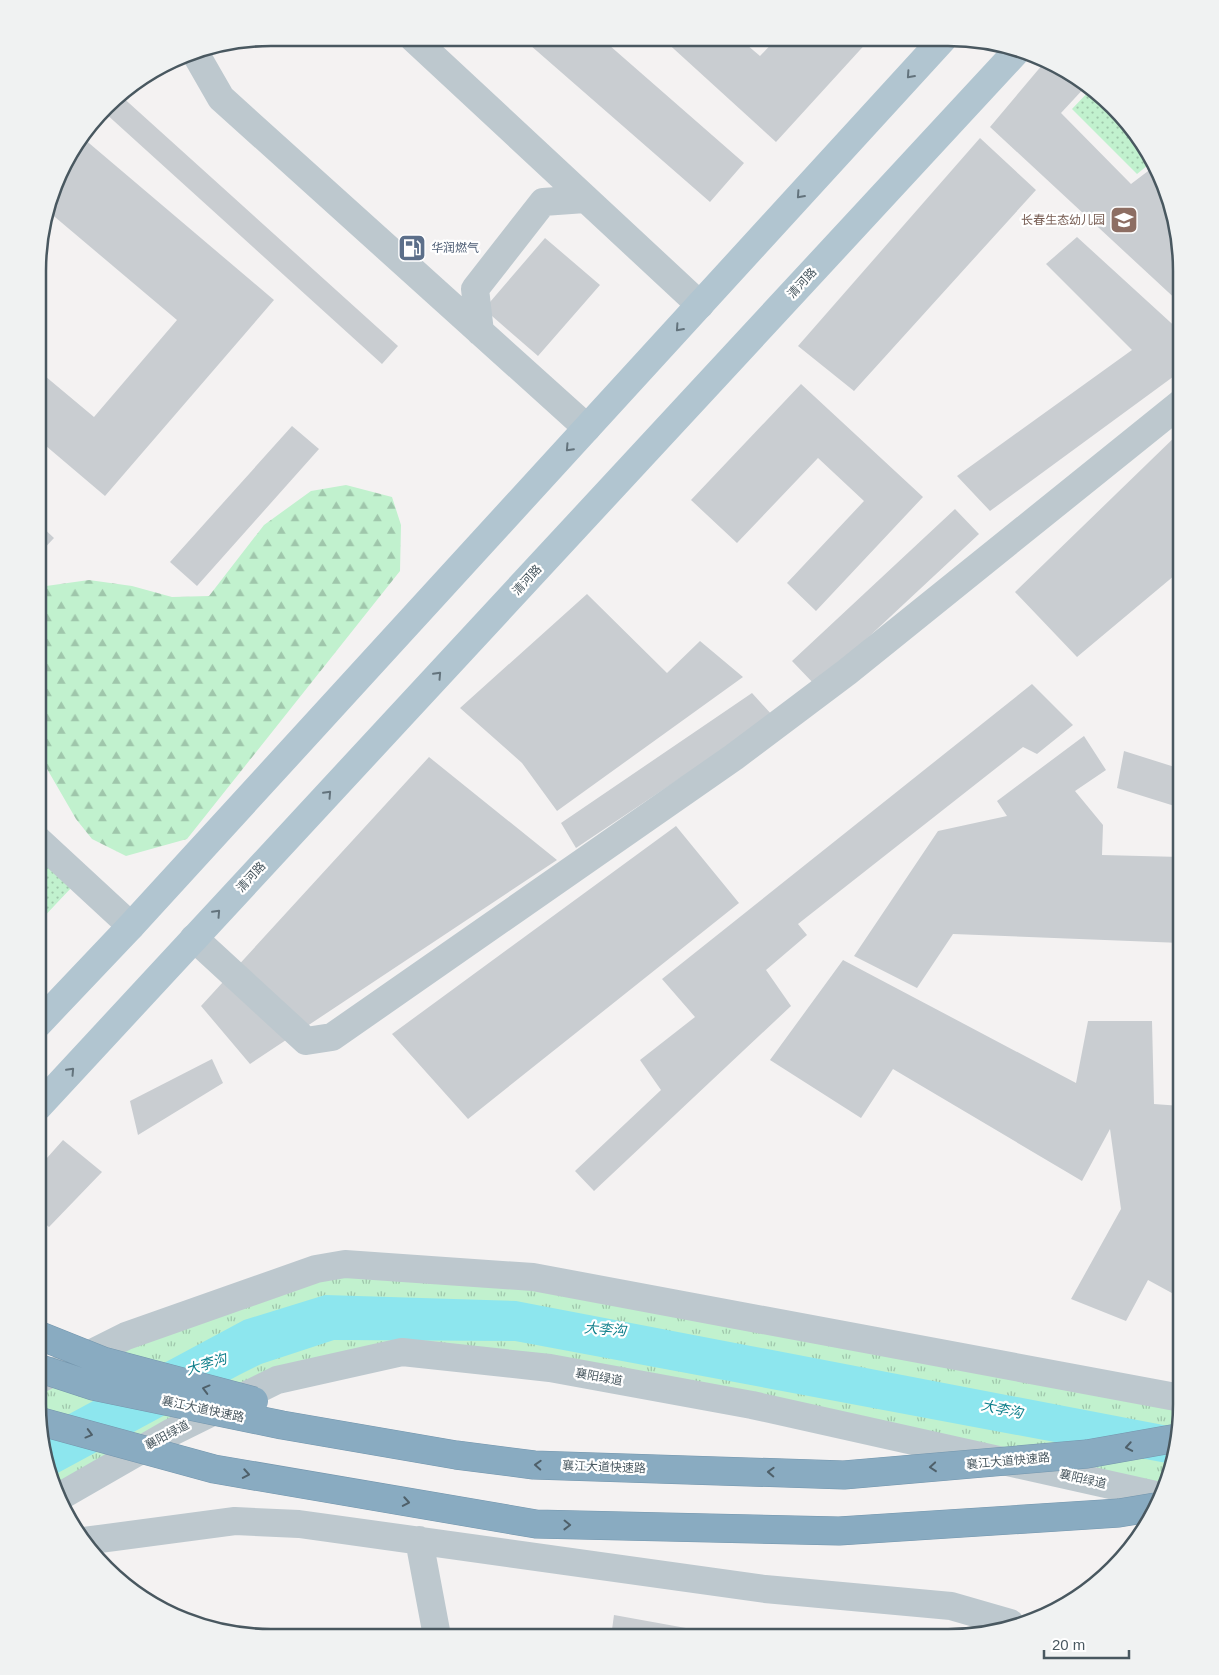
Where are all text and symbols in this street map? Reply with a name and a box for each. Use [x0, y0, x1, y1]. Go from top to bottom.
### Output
one-way arrow [907, 70, 916, 79]
one-way arrow [797, 190, 806, 199]
school or university icon: 长春生态幼儿园 [1109, 205, 1139, 235]
place label: 长春生态幼儿园 [1021, 213, 1105, 227]
fuel station icon: 华润燃气 [397, 233, 427, 263]
place label: 华润燃气 [431, 241, 479, 255]
street label: 清河路 [785, 265, 819, 301]
one-way arrow [676, 322, 685, 331]
one-way arrow [566, 442, 575, 451]
street label: 清河路 [510, 562, 544, 598]
one-way arrow [432, 672, 441, 681]
one-way arrow [322, 791, 331, 800]
street label: 清河路 [234, 859, 268, 895]
one-way arrow [211, 910, 220, 919]
one-way arrow [65, 1067, 74, 1076]
water label: 大李沟 [583, 1320, 629, 1339]
water label: 大李沟 [184, 1350, 230, 1378]
street label: 襄阳绿道 [574, 1366, 624, 1388]
one-way arrow [202, 1384, 210, 1394]
street label: 襄江大道快速路 [160, 1393, 246, 1425]
water label: 大李沟 [980, 1397, 1026, 1422]
street label: 襄阳绿道 [143, 1418, 191, 1452]
one-way arrow [84, 1429, 92, 1439]
one-way arrow [1125, 1441, 1133, 1452]
street label: 襄江大道快速路 [966, 1450, 1050, 1472]
one-way arrow [534, 1459, 542, 1470]
street label: 襄江大道快速路 [562, 1459, 646, 1475]
one-way arrow [929, 1462, 937, 1473]
one-way arrow [766, 1467, 774, 1478]
street label: 襄阳绿道 [1058, 1467, 1108, 1491]
one-way arrow [242, 1469, 250, 1479]
one-way arrow [402, 1496, 411, 1506]
one-way arrow [564, 1520, 571, 1530]
scale bar [1044, 1628, 1129, 1660]
text: 20 m [1052, 1636, 1085, 1653]

